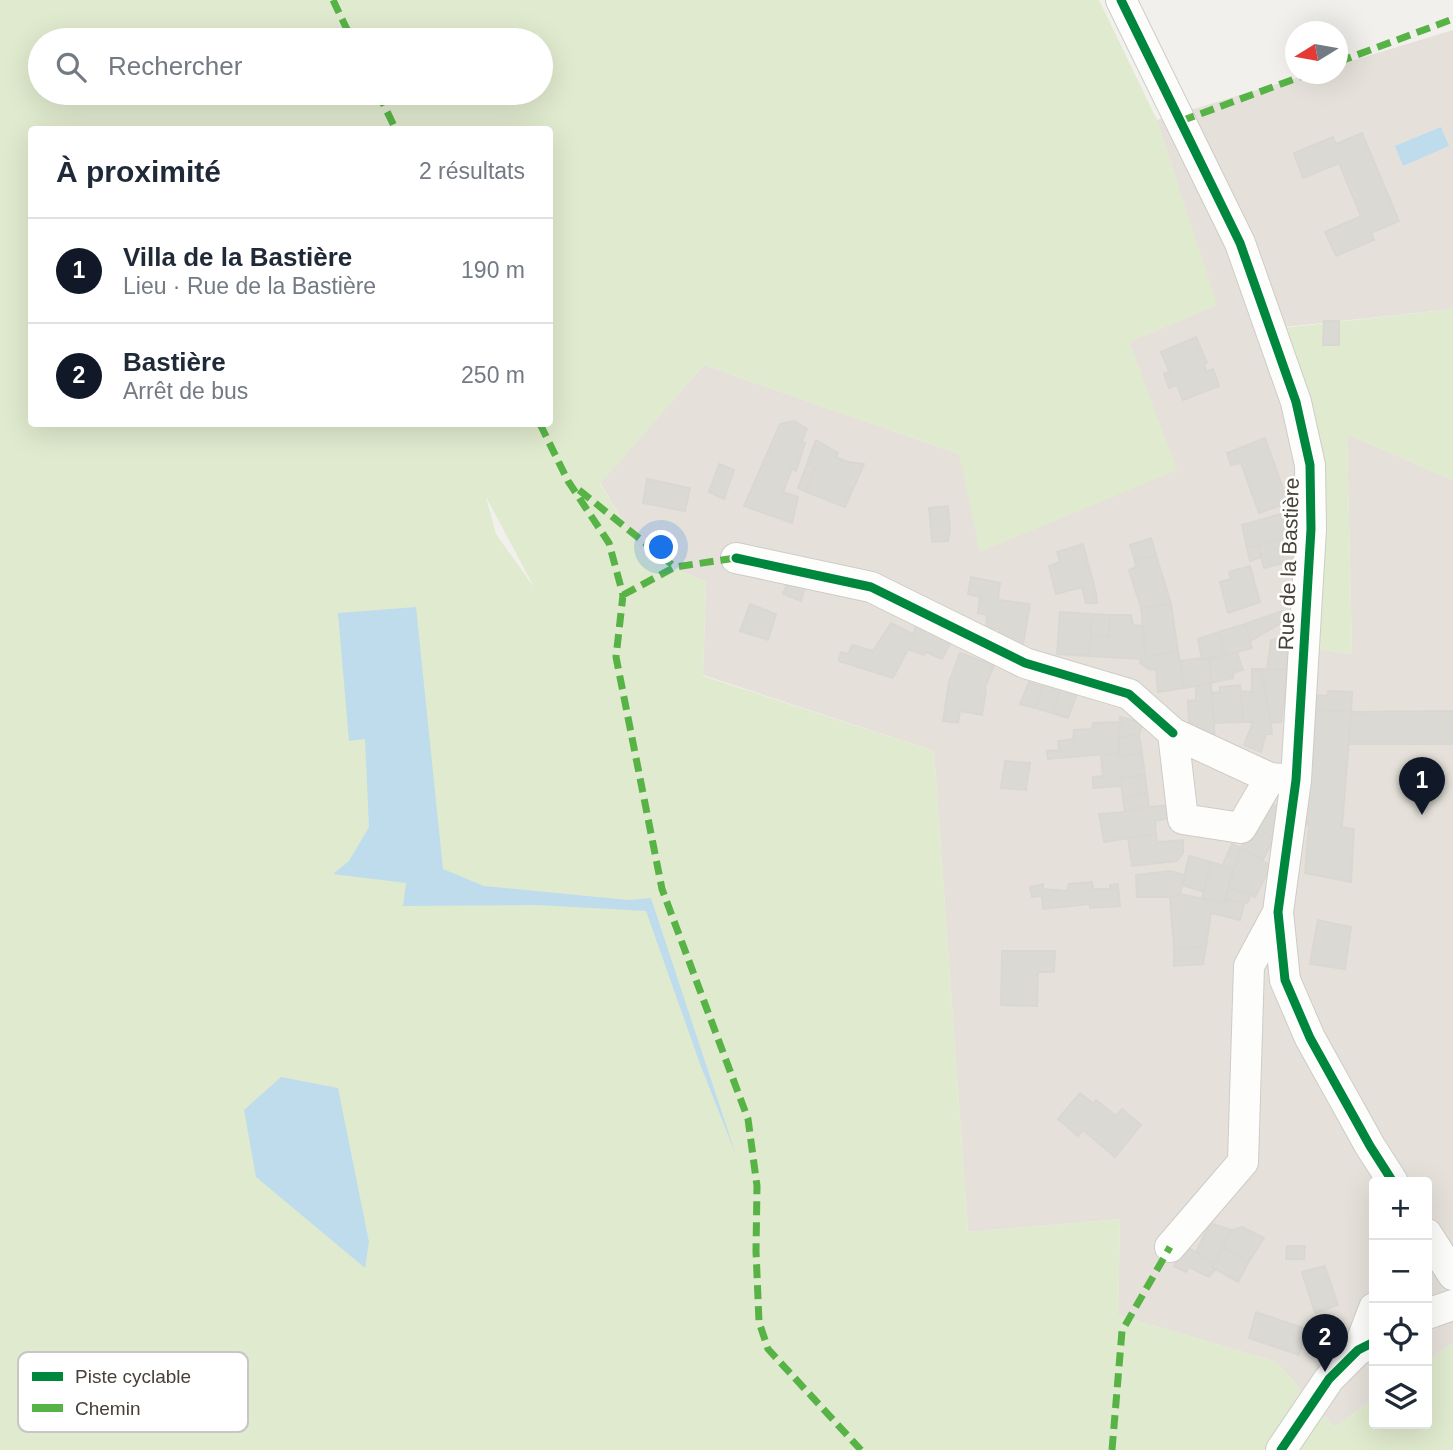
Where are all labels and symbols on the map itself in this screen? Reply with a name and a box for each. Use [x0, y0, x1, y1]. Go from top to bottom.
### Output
north arrow [1285, 21, 1348, 84]
street label: Rue de la Bastière [1274, 477, 1303, 651]
your location [644, 530, 678, 564]
pin: 1 [1399, 757, 1445, 815]
pin: 2 [1302, 1314, 1348, 1372]
legend [18, 1352, 248, 1432]
text: Piste cyclable [75, 1366, 191, 1387]
text: Chemin [75, 1398, 140, 1419]

